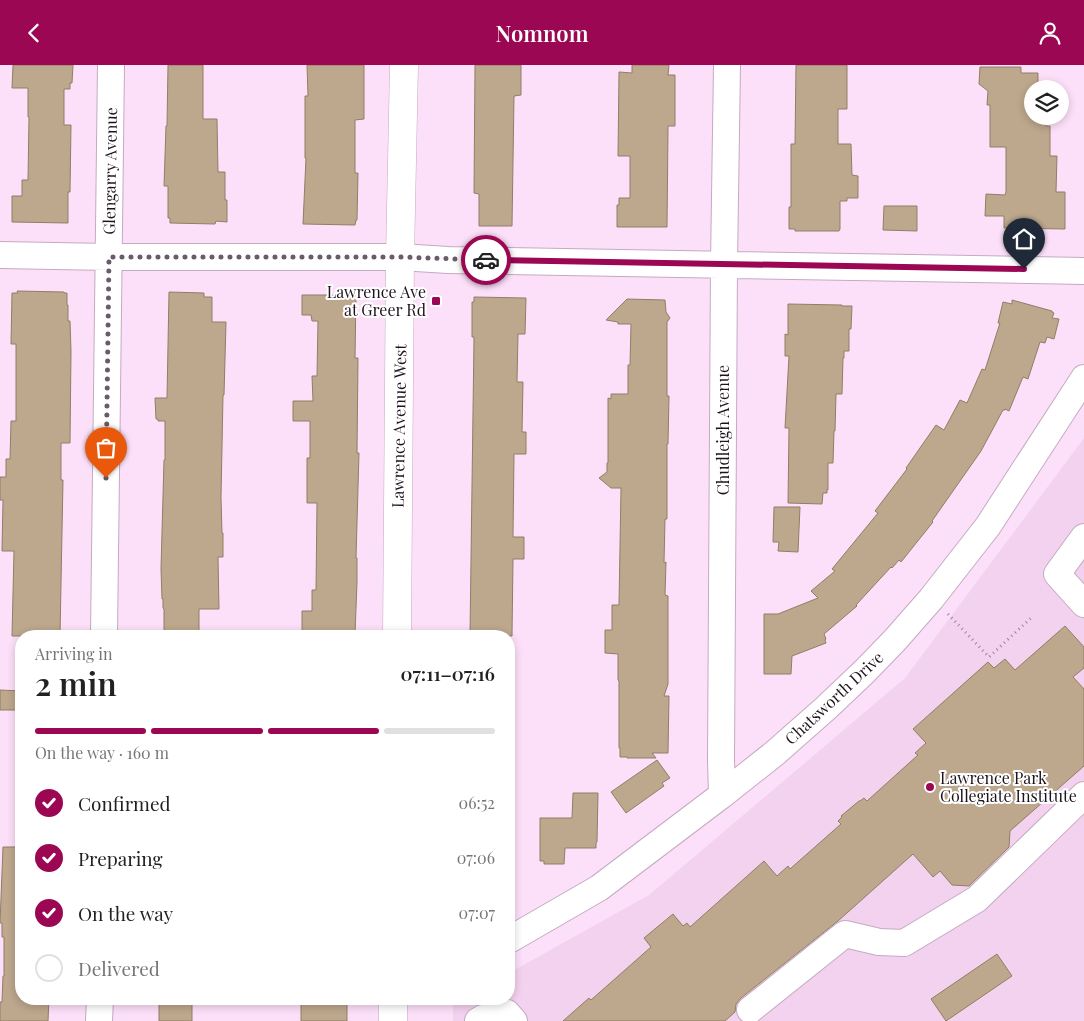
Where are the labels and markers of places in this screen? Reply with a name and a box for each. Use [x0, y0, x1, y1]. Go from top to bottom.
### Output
pin [1003, 218, 1045, 269]
place label: Lawrence Ave at Greer Rd [327, 281, 426, 320]
marker: Lawrence Ave at Greer Rd [430, 295, 442, 307]
pin [85, 427, 127, 478]
place label: Lawrence Park Collegiate Institute [940, 767, 1077, 806]
marker: Lawrence Park Collegiate Institute [924, 781, 936, 793]

